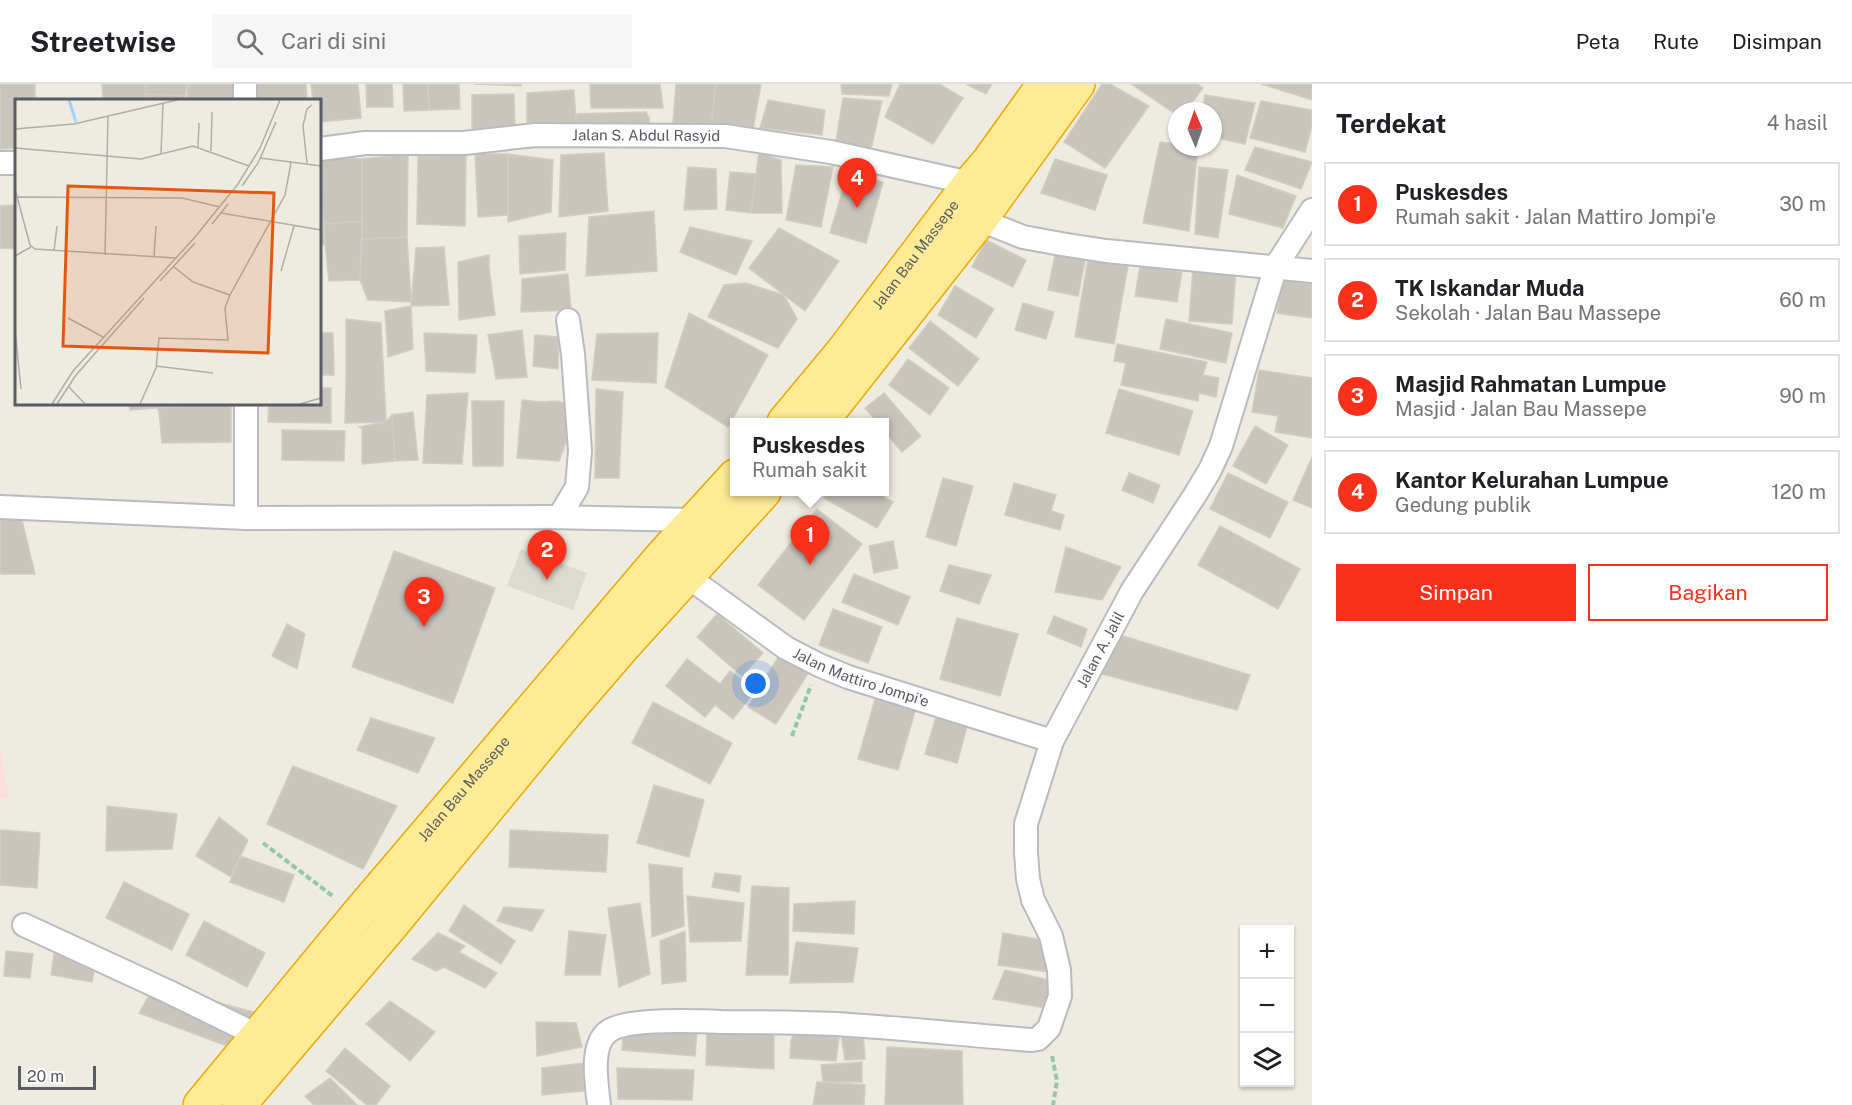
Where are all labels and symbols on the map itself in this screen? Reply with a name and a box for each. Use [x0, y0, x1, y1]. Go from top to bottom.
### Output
inset map [15, 99, 321, 405]
north arrow [1168, 102, 1222, 156]
street label: Jalan S. Abdul Rasyid [572, 126, 720, 144]
pin: 4 [838, 158, 876, 208]
street label: Jalan Bau Massepe [869, 196, 962, 312]
pin: 1 [790, 516, 830, 565]
pin: 2 [528, 530, 566, 580]
pin: 3 [404, 578, 444, 627]
street label: Jalan A. Jalil [1073, 608, 1128, 690]
street label: Jalan Mattiro Jompi'e [790, 644, 931, 710]
your location [741, 669, 770, 698]
street label: Jalan Bau Massepe [414, 733, 513, 845]
scale bar [18, 1063, 96, 1090]

